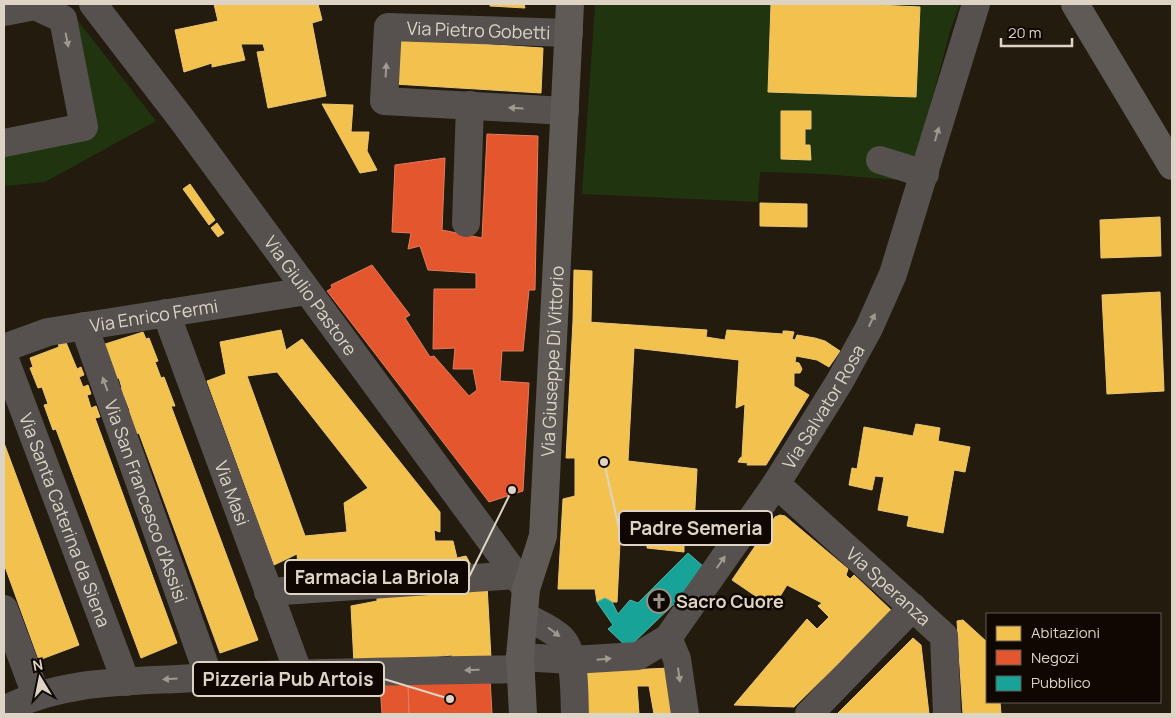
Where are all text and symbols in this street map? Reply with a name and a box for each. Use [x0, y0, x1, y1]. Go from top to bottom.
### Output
scale bar [1001, 15, 1072, 47]
street label: Via Pietro Gobetti [406, 16, 551, 44]
text: 20 m [1008, 22, 1041, 43]
one-way arrow [63, 32, 71, 47]
one-way arrow [382, 62, 390, 78]
one-way arrow [508, 103, 524, 111]
one-way arrow [933, 126, 941, 141]
street label: Via Giulio Pastore [259, 231, 363, 360]
street label: Via Giuseppe Di Vittorio [535, 265, 569, 457]
street label: Via Enrico Fermi [88, 293, 220, 337]
one-way arrow [869, 313, 877, 327]
street label: Via Salvator Rosa [776, 340, 870, 473]
one-way arrow [101, 376, 109, 391]
street label: Via San Francesco d'Assisi [99, 396, 194, 606]
street label: Via Santa Caterina da Siena [14, 410, 116, 630]
street label: Via Masi [210, 458, 255, 529]
callout: Padre Semeria [619, 511, 772, 545]
text: Padre Semeria [629, 515, 763, 541]
street label: Via Speranza [841, 541, 936, 631]
one-way arrow [716, 555, 726, 568]
callout: Farmacia La Briola [285, 560, 469, 594]
text: Farmacia La Briola [295, 564, 459, 590]
church icon: Sacro Cuore [646, 588, 672, 614]
place label: Sacro Cuore [676, 589, 784, 613]
legend [986, 613, 1161, 703]
text: Abitazioni [1031, 622, 1100, 643]
one-way arrow [547, 627, 560, 638]
text: Negozi [1031, 647, 1079, 668]
north arrow [15, 653, 65, 703]
text: N [31, 654, 44, 675]
one-way arrow [596, 655, 612, 663]
callout: Pizzeria Pub Artois [193, 662, 384, 696]
text: Pizzeria Pub Artois [203, 666, 373, 692]
one-way arrow [464, 666, 480, 674]
one-way arrow [676, 668, 684, 684]
text: Pubblico [1031, 672, 1091, 693]
one-way arrow [162, 676, 178, 684]

